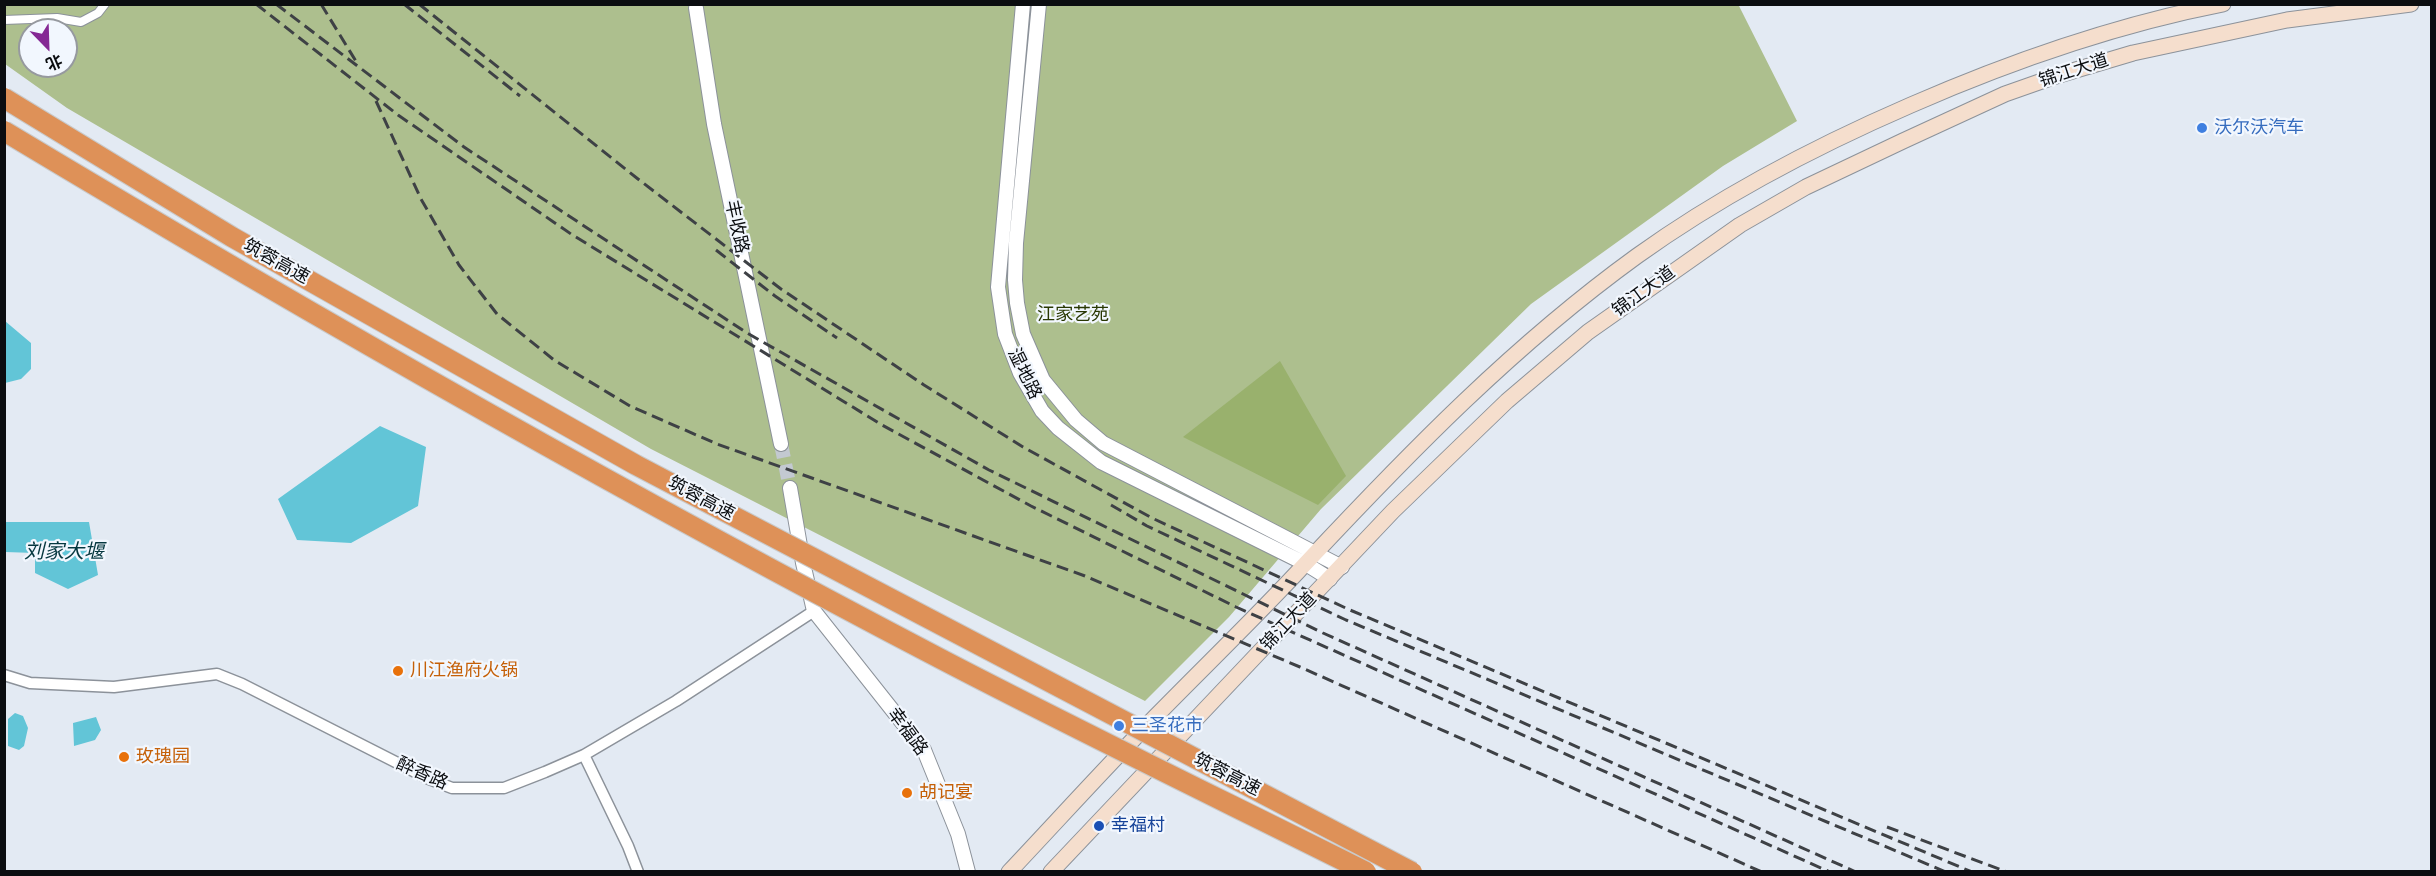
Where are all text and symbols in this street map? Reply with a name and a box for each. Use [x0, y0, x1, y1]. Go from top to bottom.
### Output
north arrow [18, 18, 78, 78]
text: 北 [43, 49, 66, 76]
street label: 锦江大道 [2036, 50, 2112, 92]
place label: 沃尔沃汽车 [2214, 117, 2304, 139]
marker: 沃尔沃汽车 [2195, 121, 2209, 135]
street label: 丰收路 [720, 198, 752, 256]
street label: 筑蓉高速 [239, 235, 313, 289]
street label: 锦江大道 [1609, 262, 1679, 322]
park label: 江家艺苑 [1037, 304, 1109, 326]
street label: 湿地路 [1002, 345, 1046, 403]
street label: 筑蓉高速 [664, 473, 738, 525]
water label: 刘家大堰 [24, 541, 104, 565]
street label: 锦江大道 [1257, 588, 1321, 656]
place label: 川江渔府火锅 [410, 660, 518, 682]
marker: 川江渔府火锅 [391, 664, 405, 678]
street label: 幸福路 [882, 704, 932, 760]
place label: 三圣花市 [1131, 715, 1203, 737]
marker: 三圣花市 [1112, 719, 1126, 733]
place label: 玫瑰园 [136, 746, 190, 768]
street label: 筑蓉高速 [1190, 749, 1264, 801]
marker: 玫瑰园 [117, 750, 131, 764]
street label: 醉香路 [393, 753, 451, 795]
place label: 胡记宴 [919, 782, 973, 804]
marker: 胡记宴 [900, 786, 914, 800]
place label: 幸福村 [1111, 815, 1165, 837]
marker: 幸福村 [1092, 819, 1106, 833]

